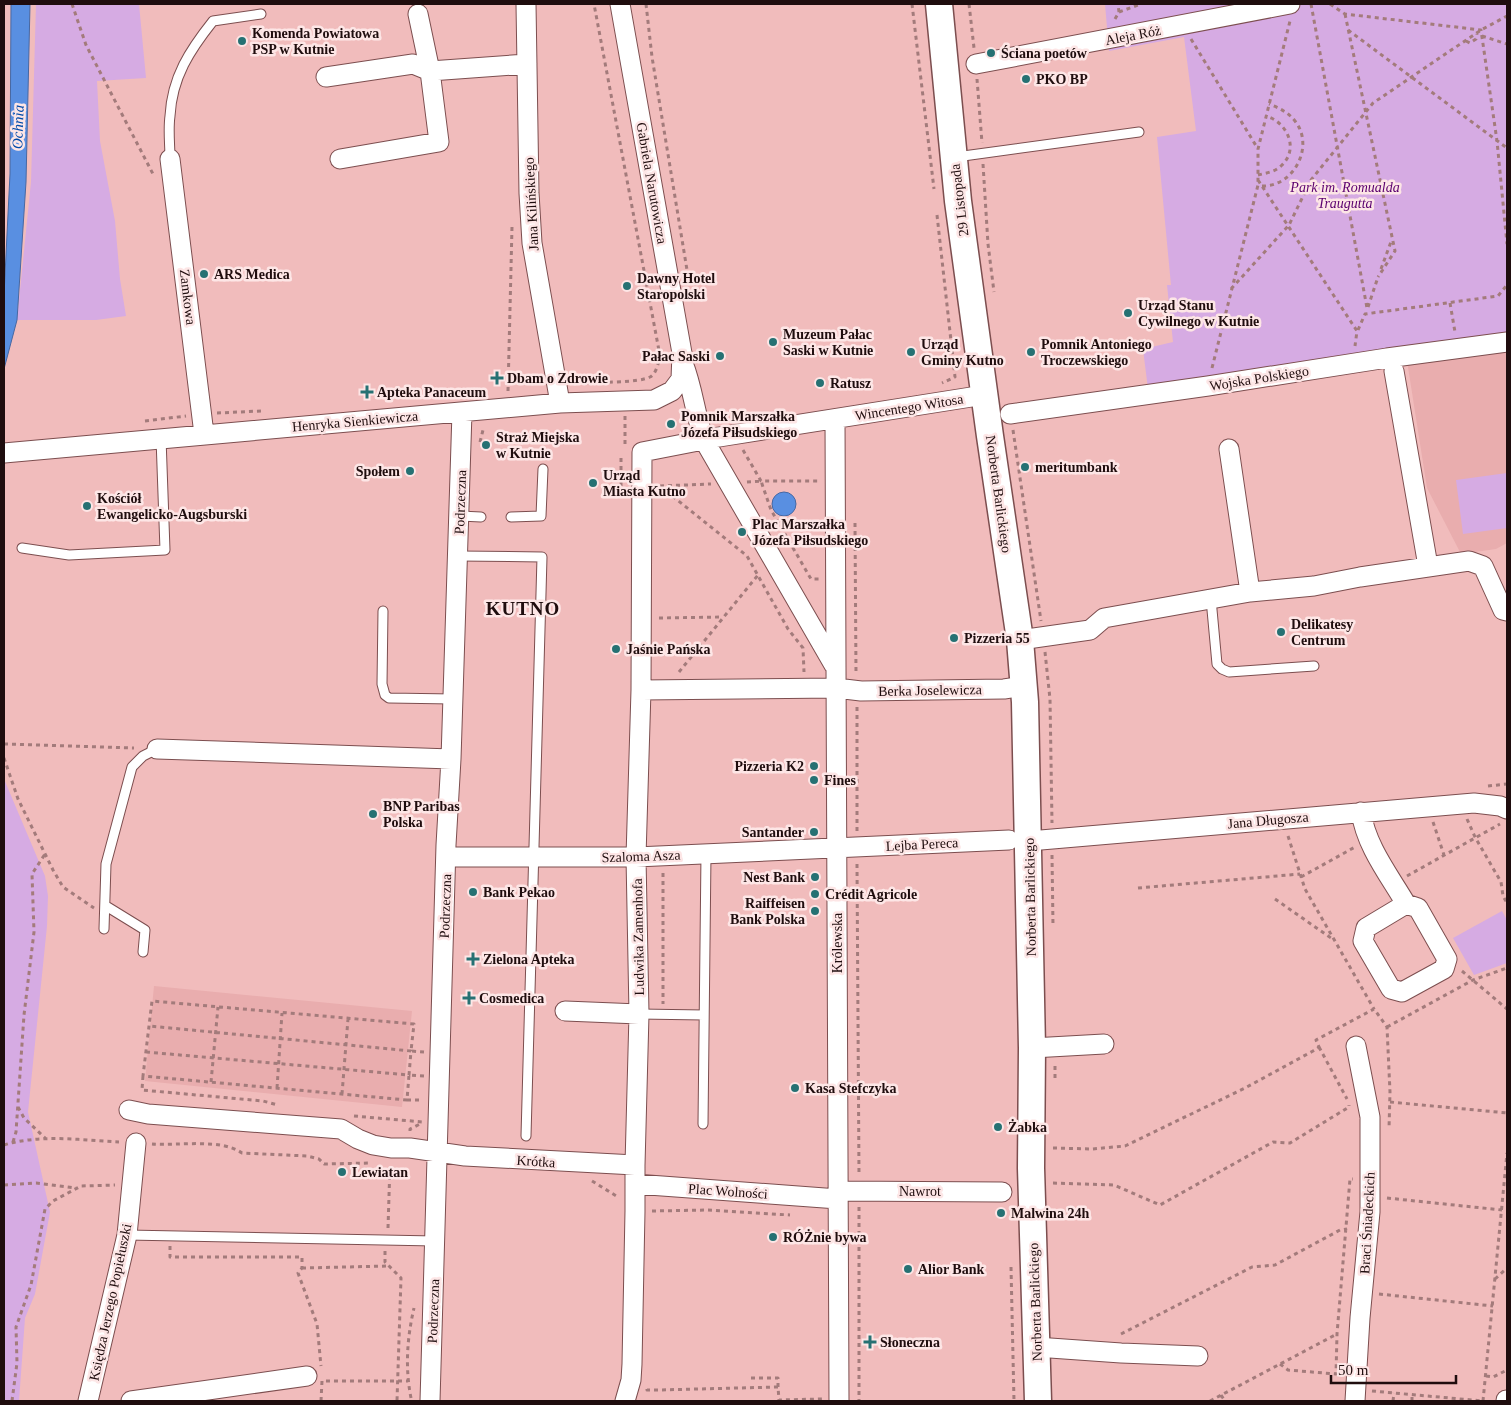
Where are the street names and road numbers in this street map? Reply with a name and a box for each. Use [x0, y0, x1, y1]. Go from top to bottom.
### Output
street label: Aleja Róż [1104, 23, 1162, 48]
street label: Gabriela Narutowicza [633, 121, 670, 246]
street label: Jana Kilińskiego [522, 157, 541, 251]
street label: 29 Listopada [948, 162, 971, 237]
street label: Zamkowa [177, 268, 198, 327]
street label: Wojska Polskiego [1208, 363, 1310, 394]
street label: Wincentego Witosa [854, 391, 965, 423]
street label: Henryka Sienkiewicza [291, 408, 419, 434]
street label: Norberta Barlickiego [983, 434, 1014, 554]
street label: Podrzeczna [452, 469, 469, 535]
street label: Berka Joselewicza [878, 682, 983, 699]
street label: Jana Długosza [1227, 809, 1310, 832]
street label: Lejba Pereca [885, 835, 959, 854]
street label: Norberta Barlickiego [1022, 838, 1039, 956]
street label: Szaloma Asza [601, 848, 682, 865]
street label: Podrzeczna [437, 873, 454, 939]
street label: Ludwika Zamenhofa [630, 878, 647, 996]
street label: Królewska [830, 912, 845, 973]
street label: Krótka [516, 1153, 557, 1170]
street label: Braci Śniadeckich [1356, 1172, 1378, 1274]
street label: Plac Wolności [688, 1181, 768, 1202]
street label: Nawrot [899, 1184, 941, 1199]
street label: Księdza Jerzego Popiełuszki [87, 1222, 134, 1382]
street label: Norberta Barlickiego [1026, 1242, 1045, 1361]
street label: Podrzeczna [425, 1278, 442, 1344]

